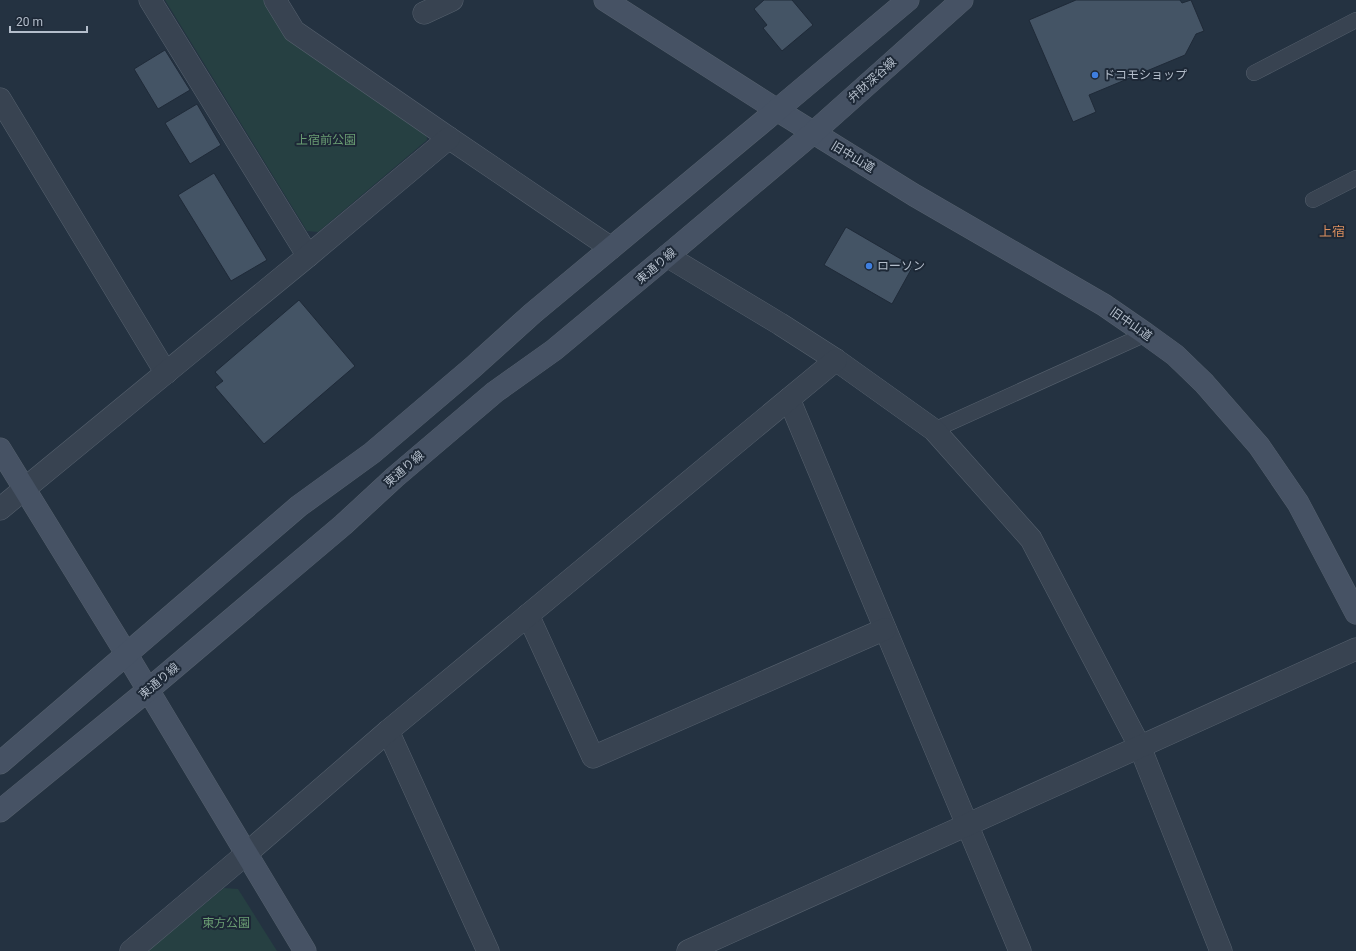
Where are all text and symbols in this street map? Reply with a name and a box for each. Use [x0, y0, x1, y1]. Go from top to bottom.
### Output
scale bar [10, 8, 87, 34]
text: 20 m [16, 15, 43, 29]
street label: 弁財深谷線 [845, 55, 899, 105]
place label: ドコモショップ [1103, 68, 1187, 82]
marker: ドコモショップ [1090, 70, 1100, 80]
park label: 上宿前公園 [296, 133, 356, 147]
street label: 旧中山道 [829, 139, 877, 175]
district label: 上宿 [1319, 224, 1345, 239]
street label: 東通り線 [633, 245, 679, 287]
place label: ローソン [877, 259, 925, 273]
marker: ローソン [864, 261, 874, 271]
street label: 旧中山道 [1107, 304, 1155, 344]
street label: 東通り線 [381, 448, 427, 490]
street label: 東通り線 [136, 660, 182, 702]
park label: 東方公園 [202, 916, 250, 930]

